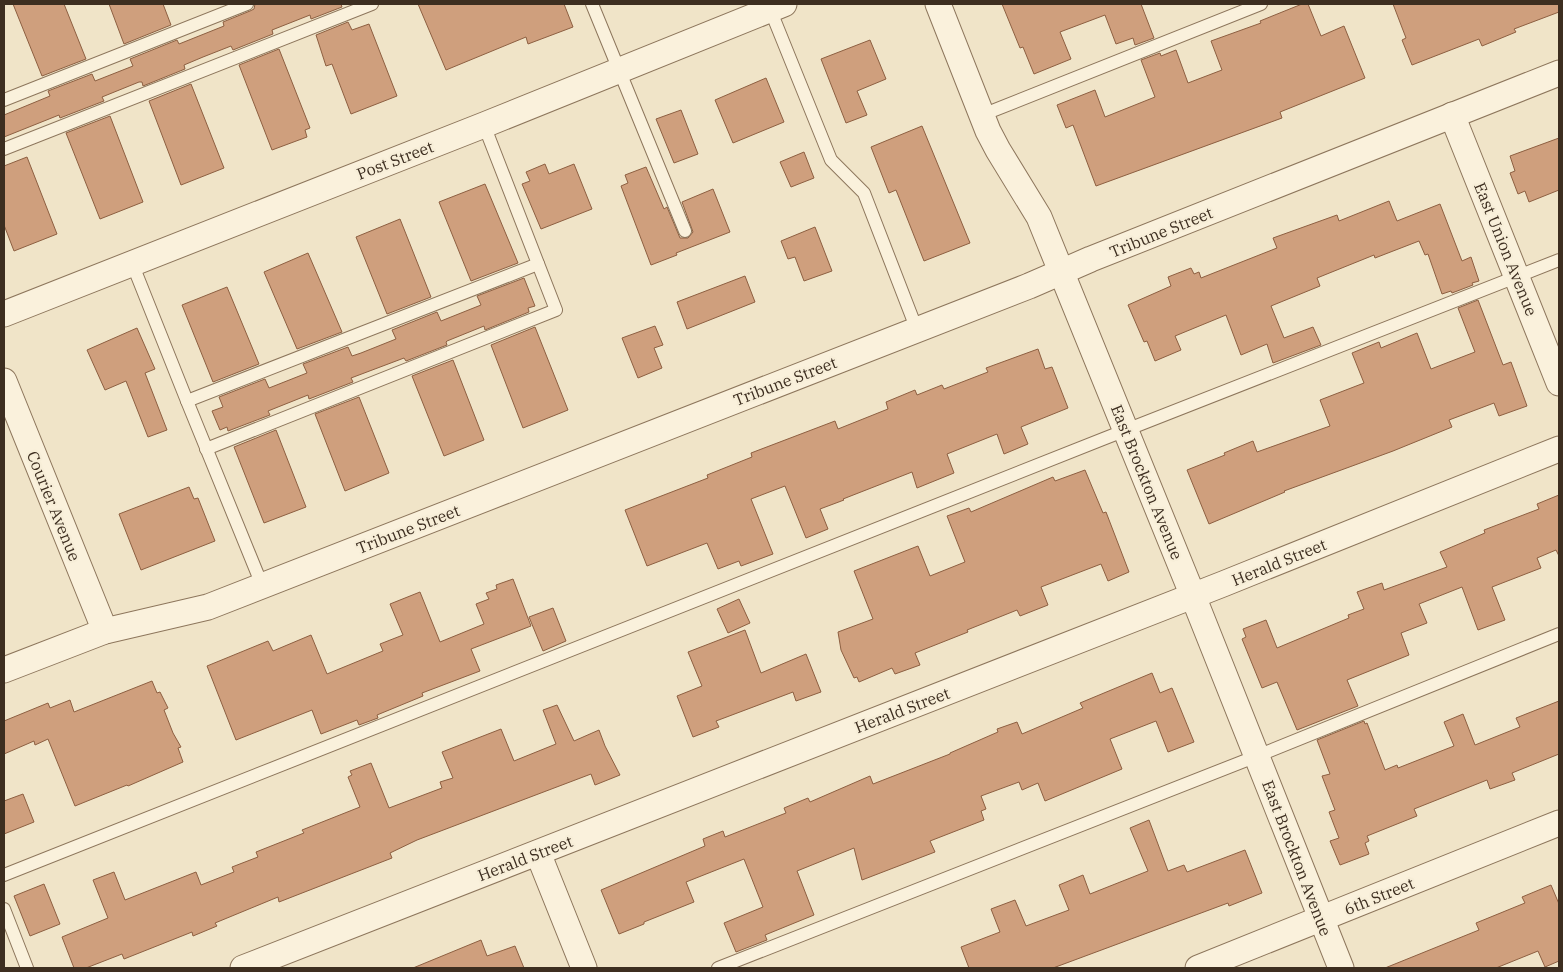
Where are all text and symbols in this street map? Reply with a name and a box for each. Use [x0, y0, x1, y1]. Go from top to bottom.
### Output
street label: Post Street [354, 136, 437, 184]
street label: East Union Avenue [1470, 179, 1542, 319]
street label: Tribune Street [1107, 202, 1216, 262]
street label: Tribune Street [730, 352, 840, 410]
street label: East Brockton Avenue [1107, 402, 1187, 562]
street label: Courier Avenue [23, 448, 85, 564]
street label: Tribune Street [353, 500, 463, 558]
street label: Herald Street [1229, 534, 1330, 590]
street label: Herald Street [852, 683, 953, 737]
street label: East Brockton Avenue [1258, 777, 1336, 939]
street label: Herald Street [475, 831, 576, 885]
street label: 6th Street [1341, 873, 1417, 919]

